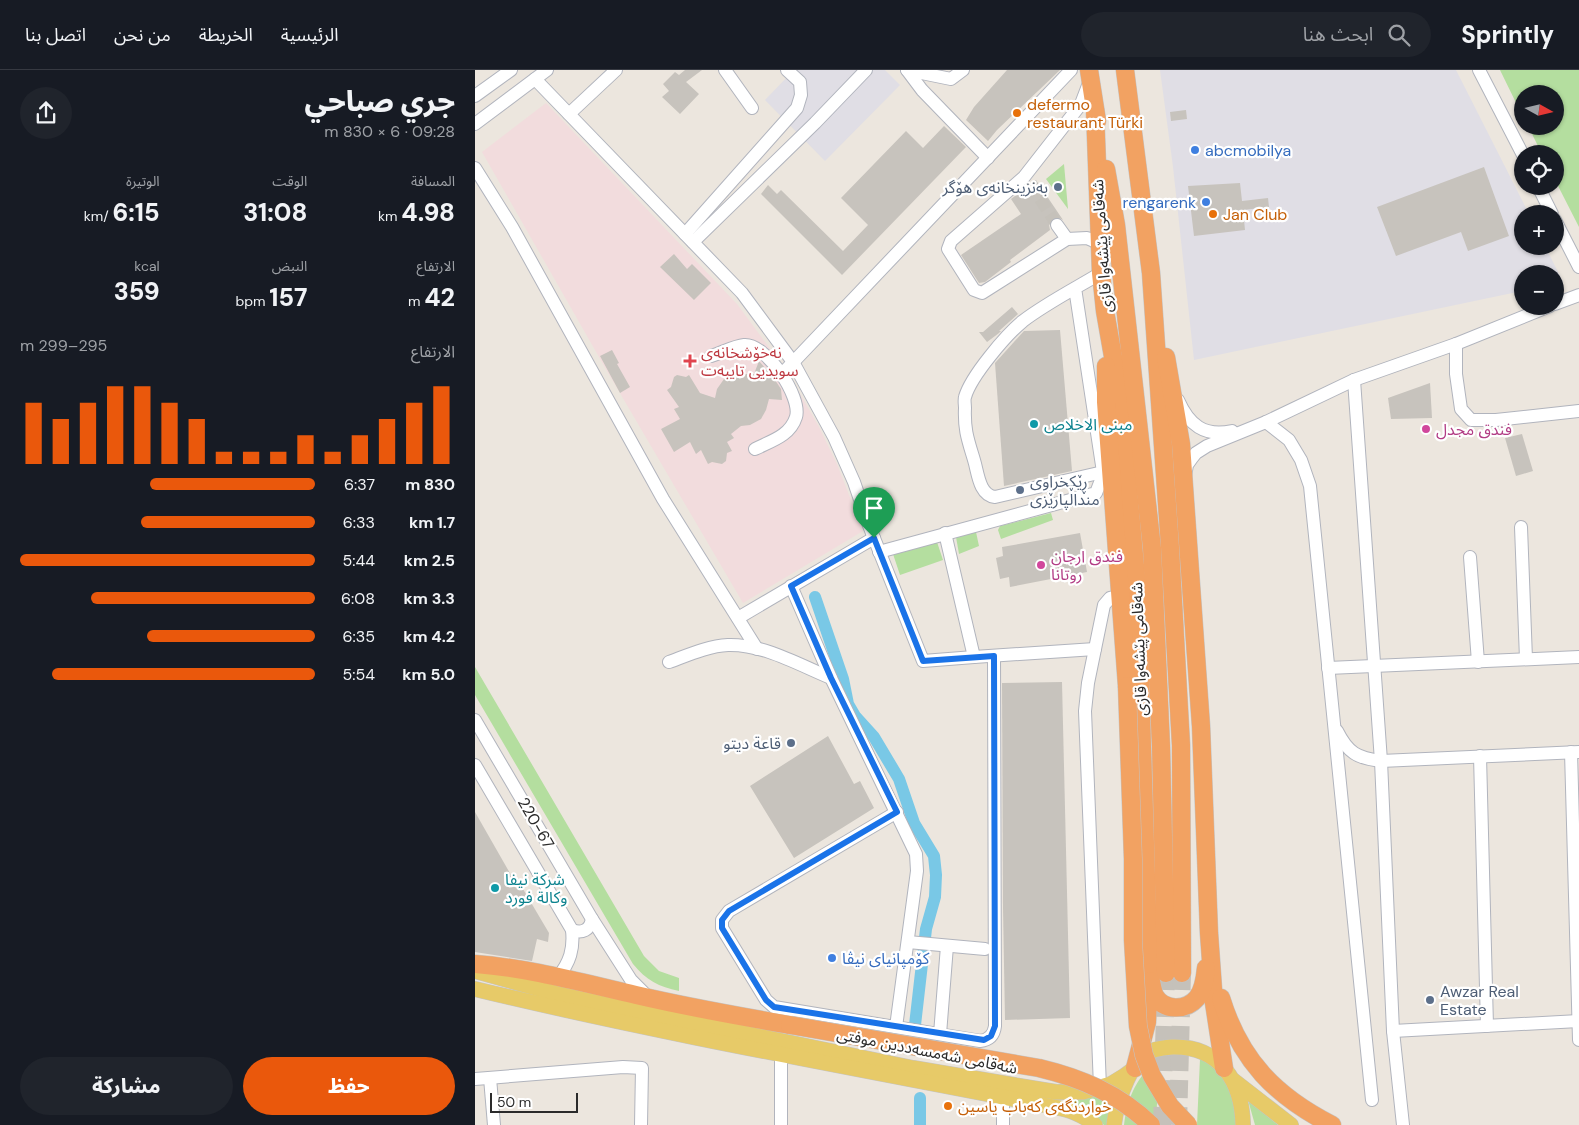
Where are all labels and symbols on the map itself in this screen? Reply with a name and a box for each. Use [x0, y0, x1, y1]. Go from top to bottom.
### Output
north arrow [1514, 85, 1564, 135]
place label: defermo restaurant Türki [1027, 94, 1143, 133]
marker: defermo restaurant Türki [1011, 107, 1023, 119]
place label: abcmobilya [1205, 140, 1291, 161]
marker: abcmobilya [1189, 144, 1201, 156]
place label: بەنزینخانەی هۆگر [941, 177, 1048, 198]
street label: شەقامی پێشەوا قازی [1087, 179, 1117, 313]
marker: بەنزینخانەی هۆگر [1052, 181, 1064, 193]
place label: rengarenk [1123, 192, 1196, 213]
marker: rengarenk [1200, 196, 1212, 208]
place label: Jan Club [1223, 204, 1287, 225]
marker: Jan Club [1207, 208, 1219, 220]
place label: نەخۆشخانەی سویدیی تایبەت [701, 342, 799, 381]
marker: نەخۆشخانەی سویدیی تایبەت [683, 354, 697, 368]
place label: مبنى الاخلاص [1044, 414, 1132, 435]
marker: مبنى الاخلاص [1028, 418, 1040, 430]
place label: فندق مجدل [1436, 419, 1512, 440]
marker: فندق مجدل [1420, 423, 1432, 435]
place label: ڕێکخراوی منداڵپارێزی [1030, 471, 1100, 510]
marker: ڕێکخراوی منداڵپارێزی [1014, 484, 1026, 496]
pin [853, 487, 895, 538]
place label: فندق ارجان روتانا [1051, 546, 1123, 585]
marker: فندق ارجان روتانا [1035, 559, 1047, 571]
street label: شەقامی پێشەوا قازی [1126, 582, 1152, 716]
place label: قاعة ديتو [723, 733, 781, 754]
marker: قاعة ديتو [785, 737, 797, 749]
street label: 220-67 [513, 793, 559, 853]
place label: شركة نيفا وكالة فورد [505, 869, 567, 908]
marker: شركة نيفا وكالة فورد [489, 882, 501, 894]
place label: کۆمپانیای نیڤا [842, 948, 930, 969]
marker: کۆمپانیای نیڤا [826, 952, 838, 964]
place label: Awzar Real Estate [1440, 981, 1519, 1020]
marker: Awzar Real Estate [1424, 994, 1436, 1006]
street label: شەقامی شەمسەددین موفتی [835, 1023, 1019, 1079]
scale bar [490, 1090, 577, 1113]
place label: خواردنگەی کەباب یاسین [958, 1096, 1112, 1117]
marker: خواردنگەی کەباب یاسین [942, 1100, 954, 1112]

